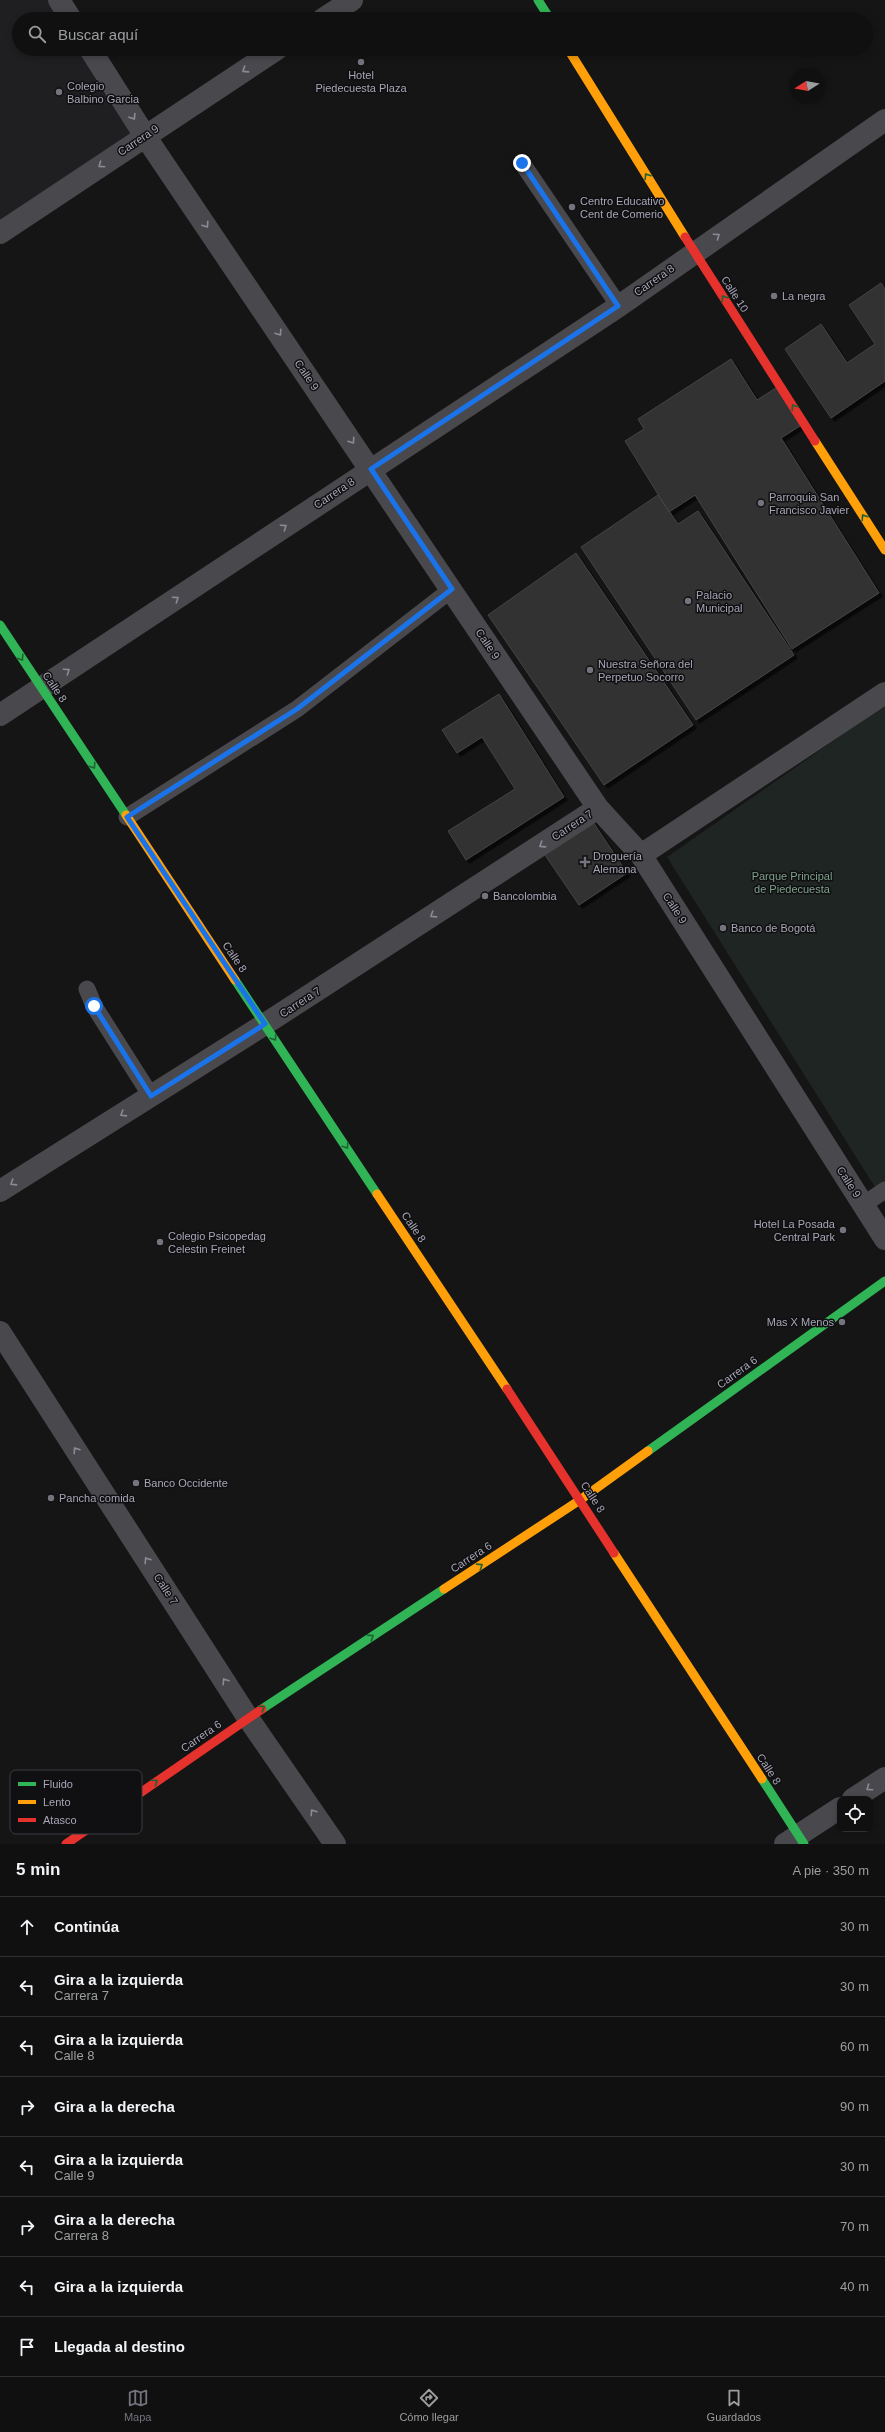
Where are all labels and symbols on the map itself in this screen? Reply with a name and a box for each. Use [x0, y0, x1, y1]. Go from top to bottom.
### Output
marker: Hotel Piedecuesta Plaza [356, 57, 366, 67]
one-way arrow [242, 66, 249, 73]
north arrow [789, 68, 825, 104]
place label: Hotel Piedecuesta Plaza [315, 69, 407, 94]
place label: Colegio Balbino Garcia [67, 80, 140, 105]
marker: Colegio Balbino Garcia [54, 87, 64, 97]
one-way arrow [129, 113, 136, 120]
street label: Carrera 9 [115, 122, 161, 158]
route end [513, 154, 531, 172]
one-way arrow [98, 160, 105, 168]
one-way arrow [644, 173, 652, 180]
place label: Centro Educativo Cent de Comerio [580, 195, 664, 220]
marker: Centro Educativo Cent de Comerio [567, 202, 577, 212]
one-way arrow [201, 221, 209, 228]
one-way arrow [713, 234, 720, 241]
street label: Carrera 8 [632, 262, 676, 298]
street label: Calle 10 [719, 274, 751, 314]
place label: La negra [782, 290, 826, 302]
marker: La negra [769, 291, 779, 301]
one-way arrow [721, 295, 729, 302]
one-way arrow [274, 329, 282, 336]
street label: Calle 9 [292, 357, 322, 393]
one-way arrow [791, 404, 799, 411]
one-way arrow [347, 436, 354, 443]
street label: Carrera 8 [311, 475, 357, 511]
place label: Parroquia San Francisco Javier [769, 491, 849, 516]
marker: Parroquia San Francisco Javier [756, 498, 766, 508]
one-way arrow [861, 514, 869, 521]
one-way arrow [280, 524, 287, 531]
place label: Palacio Municipal [696, 589, 742, 614]
one-way arrow [172, 596, 179, 603]
marker: Palacio Municipal [683, 596, 693, 606]
street label: Calle 9 [473, 626, 503, 662]
one-way arrow [17, 654, 24, 661]
place label: Nuestra Señora del Perpetuo Socorro [598, 658, 693, 683]
marker: Nuestra Señora del Perpetuo Socorro [585, 665, 595, 675]
one-way arrow [63, 668, 70, 675]
street label: Calle 8 [40, 669, 70, 705]
one-way arrow [88, 762, 95, 769]
street label: Carrera 7 [549, 807, 595, 843]
one-way arrow [539, 840, 546, 847]
place label: Droguería Alemana [593, 850, 643, 875]
marker: Droguería Alemana [580, 857, 590, 867]
park label: Parque Principal de Piedecuesta [752, 870, 832, 895]
place label: Bancolombia [493, 890, 557, 902]
street label: Calle 9 [661, 890, 689, 926]
marker: Bancolombia [480, 891, 490, 901]
one-way arrow [430, 911, 437, 918]
place label: Banco de Bogotá [731, 922, 816, 934]
marker: Banco de Bogotá [718, 923, 728, 933]
street label: Calle 8 [220, 939, 250, 975]
street label: Carrera 7 [277, 984, 323, 1020]
route start [85, 997, 103, 1015]
one-way arrow [269, 1033, 276, 1040]
one-way arrow [120, 1109, 127, 1117]
one-way arrow [341, 1142, 349, 1149]
street label: Calle 9 [835, 1164, 863, 1200]
one-way arrow [10, 1179, 17, 1186]
street label: Calle 8 [399, 1209, 429, 1245]
place label: Hotel La Posada Central Park [754, 1218, 836, 1243]
marker: Hotel La Posada Central Park [838, 1225, 848, 1235]
place label: Colegio Psicopedag Celestin Freinet [168, 1230, 266, 1255]
marker: Colegio Psicopedag Celestin Freinet [155, 1237, 165, 1247]
place label: Mas X Menos [767, 1316, 834, 1328]
marker: Mas X Menos [837, 1317, 847, 1327]
street label: Carrera 6 [715, 1353, 759, 1391]
one-way arrow [74, 1448, 81, 1455]
place label: Banco Occidente [144, 1477, 228, 1489]
marker: Banco Occidente [131, 1478, 141, 1488]
street label: Calle 8 [579, 1479, 607, 1515]
place label: Pancha comida [59, 1492, 136, 1504]
marker: Pancha comida [46, 1493, 56, 1503]
street label: Carrera 6 [448, 1539, 494, 1575]
one-way arrow [144, 1557, 151, 1564]
one-way arrow [476, 1563, 483, 1570]
street label: Calle 7 [152, 1571, 180, 1607]
one-way arrow [367, 1634, 374, 1642]
one-way arrow [222, 1678, 229, 1685]
one-way arrow [258, 1705, 265, 1713]
street label: Carrera 6 [179, 1718, 223, 1754]
street label: Calle 8 [755, 1751, 783, 1787]
legend [10, 1770, 142, 1834]
text: Fluido [43, 1778, 73, 1790]
one-way arrow [151, 1779, 158, 1787]
one-way arrow [866, 1783, 873, 1791]
text: Lento [43, 1796, 71, 1808]
one-way arrow [310, 1809, 318, 1816]
text: Atasco [43, 1814, 77, 1826]

